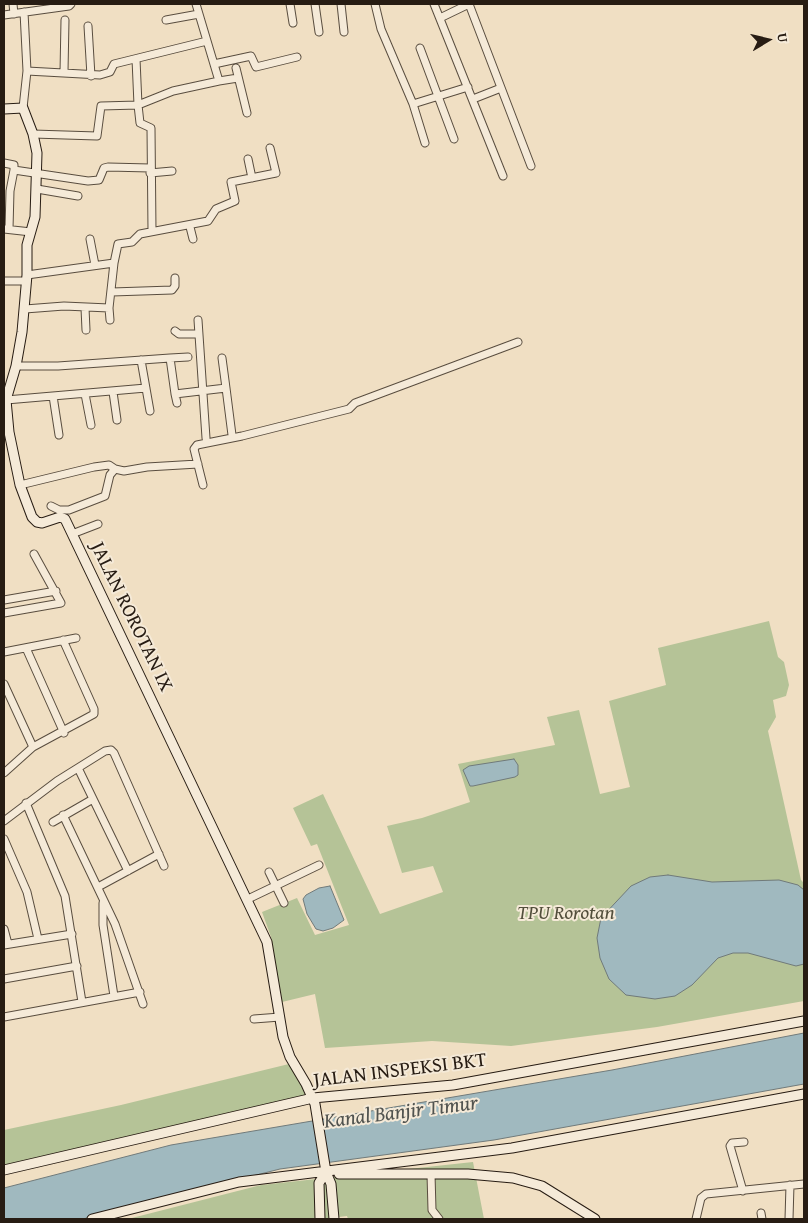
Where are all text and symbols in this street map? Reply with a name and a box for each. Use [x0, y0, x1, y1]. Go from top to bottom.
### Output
north arrow [743, 15, 793, 65]
text: U [772, 31, 793, 44]
street label: JALAN ROROTAN IX [84, 538, 178, 696]
park label: TPU Rorotan [517, 902, 615, 926]
street label: JALAN INSPEKSI BKT [312, 1048, 488, 1094]
water label: Kanal Banjir Timur [322, 1091, 480, 1135]

